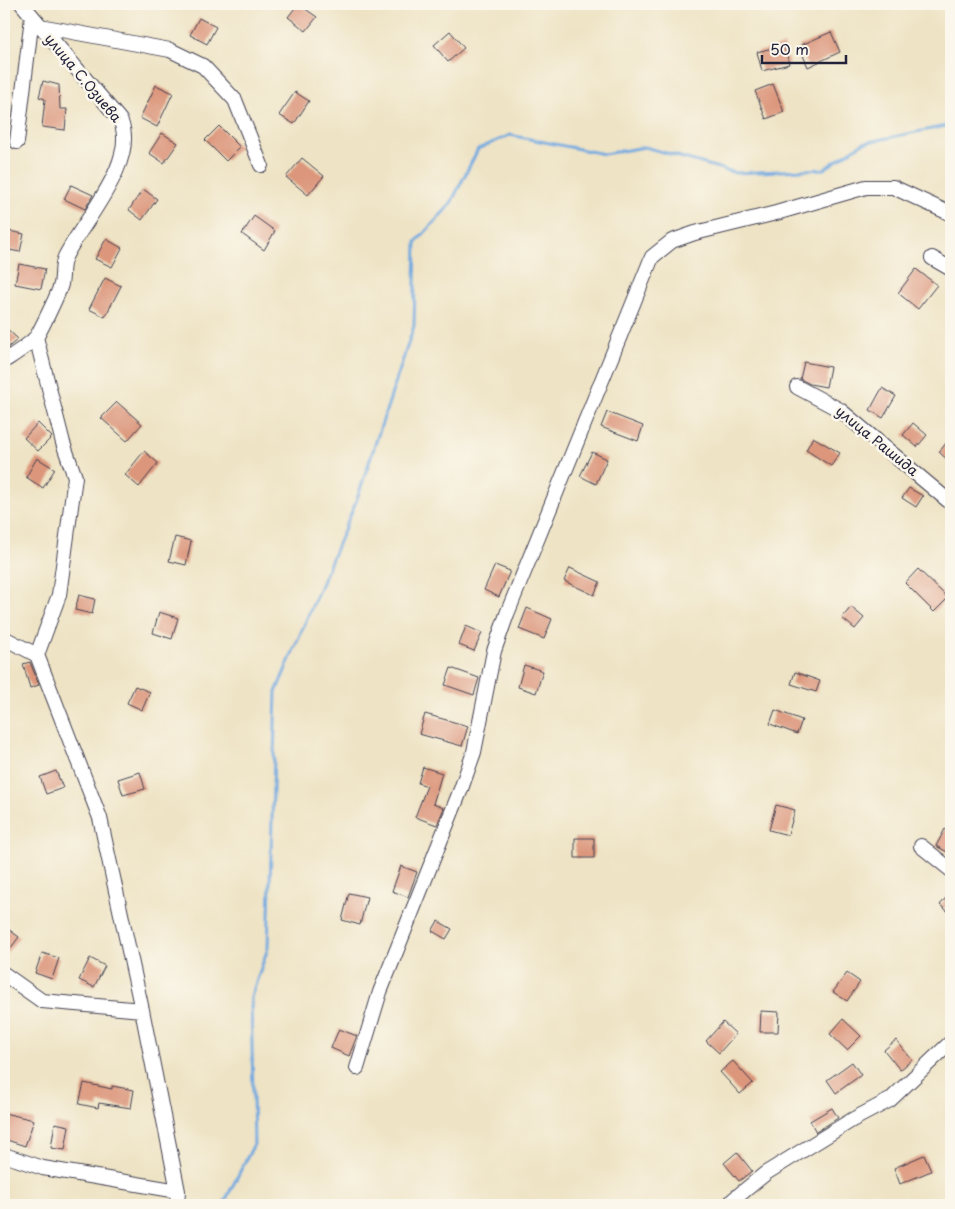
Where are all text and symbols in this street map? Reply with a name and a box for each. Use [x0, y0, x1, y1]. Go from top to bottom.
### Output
street label: улица С.Озиева [40, 29, 127, 127]
scale bar [762, 32, 846, 64]
text: 50 m [770, 37, 809, 60]
street label: улица Рашида [831, 401, 923, 481]

